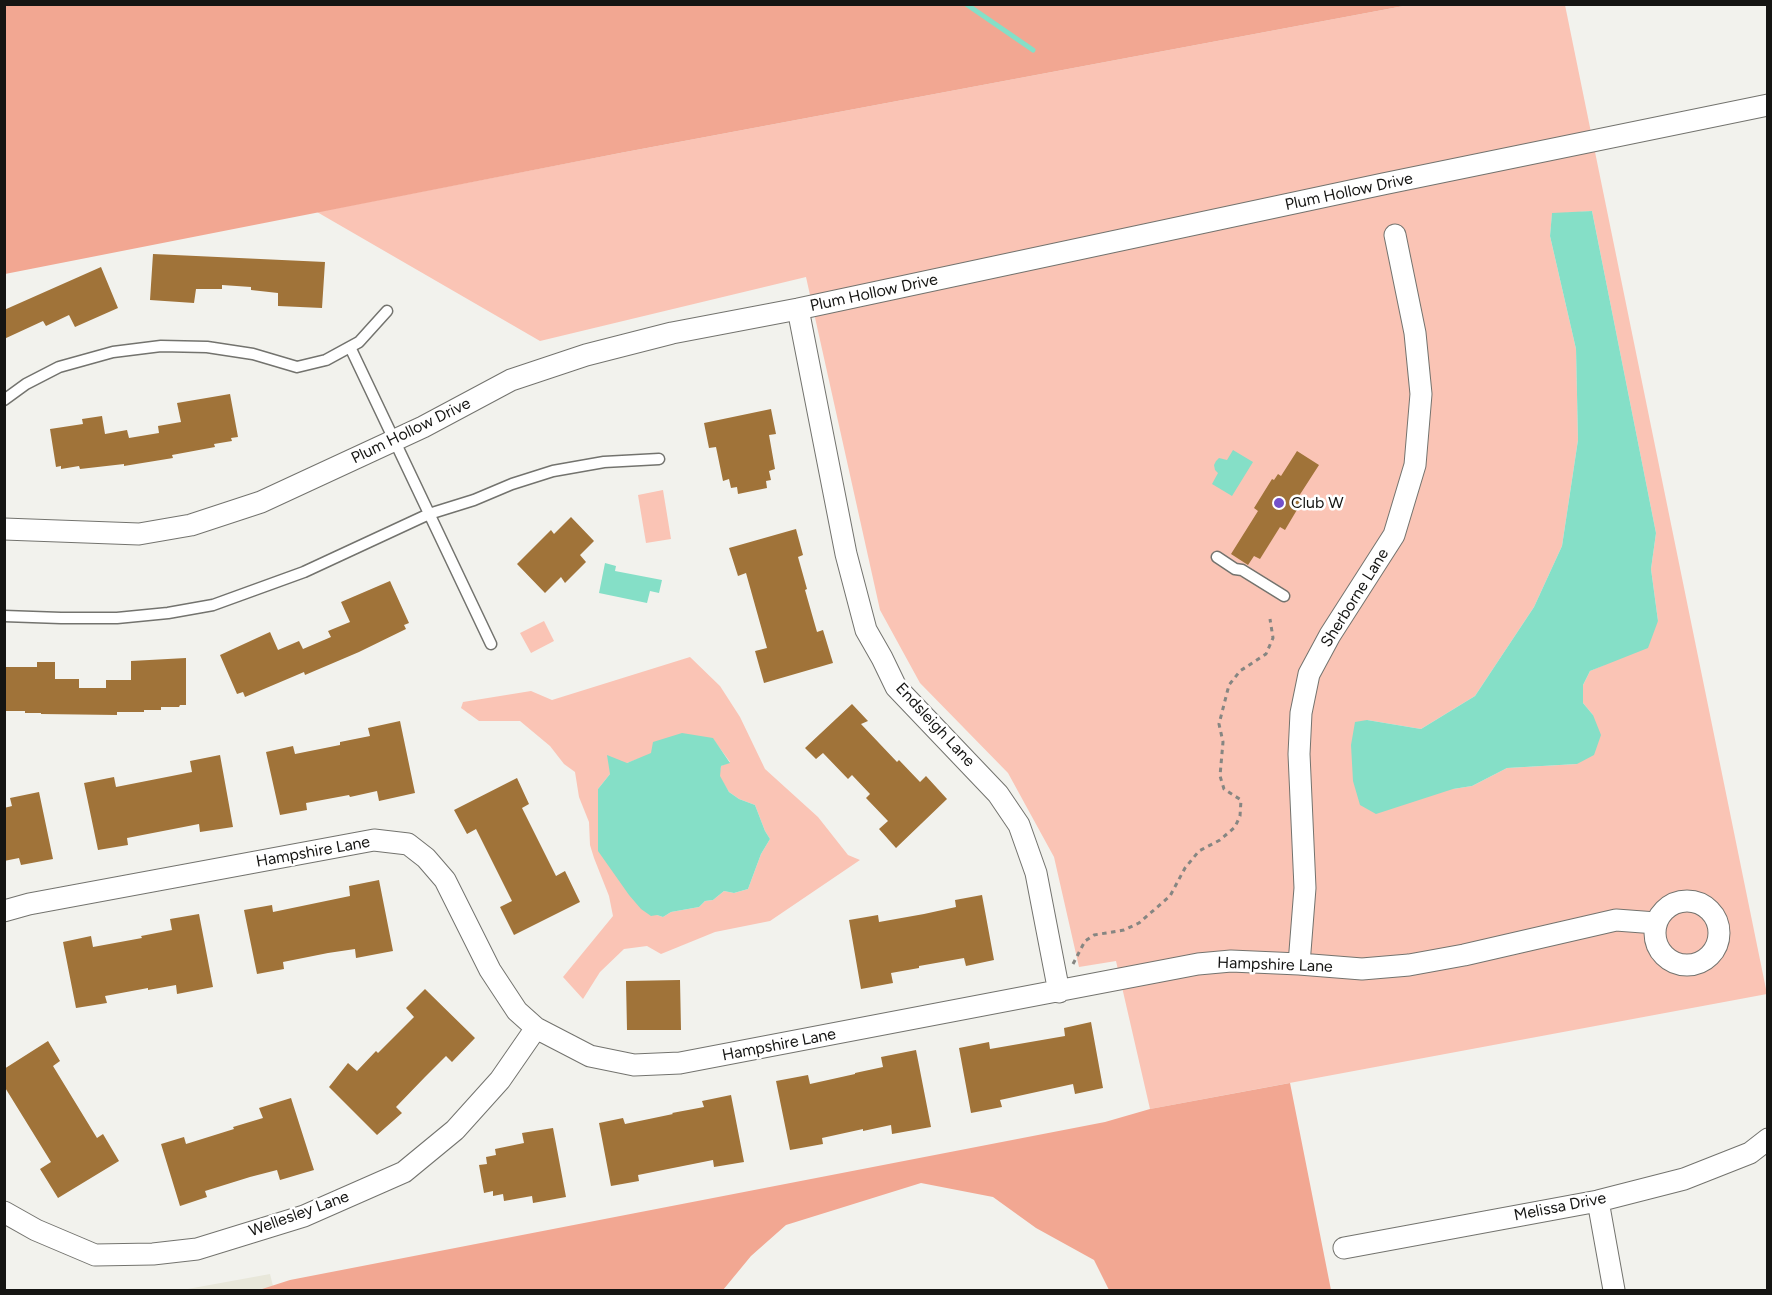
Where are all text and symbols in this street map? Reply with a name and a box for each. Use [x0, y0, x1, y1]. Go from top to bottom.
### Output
street label: Plum Hollow Drive [1283, 169, 1415, 215]
street label: Plum Hollow Drive [808, 270, 940, 316]
street label: Plum Hollow Drive [348, 394, 474, 468]
place label: Club W [1291, 493, 1344, 513]
marker: Club W [1272, 496, 1286, 510]
street label: Sherborne Lane [1317, 545, 1393, 651]
street label: Endsleigh Lane [891, 679, 979, 771]
street label: Hampshire Lane [254, 833, 372, 871]
street label: Hampshire Lane [1217, 953, 1333, 977]
street label: Hampshire Lane [720, 1025, 838, 1065]
street label: Wellesley Lane [246, 1187, 352, 1241]
street label: Melissa Drive [1512, 1189, 1608, 1225]

